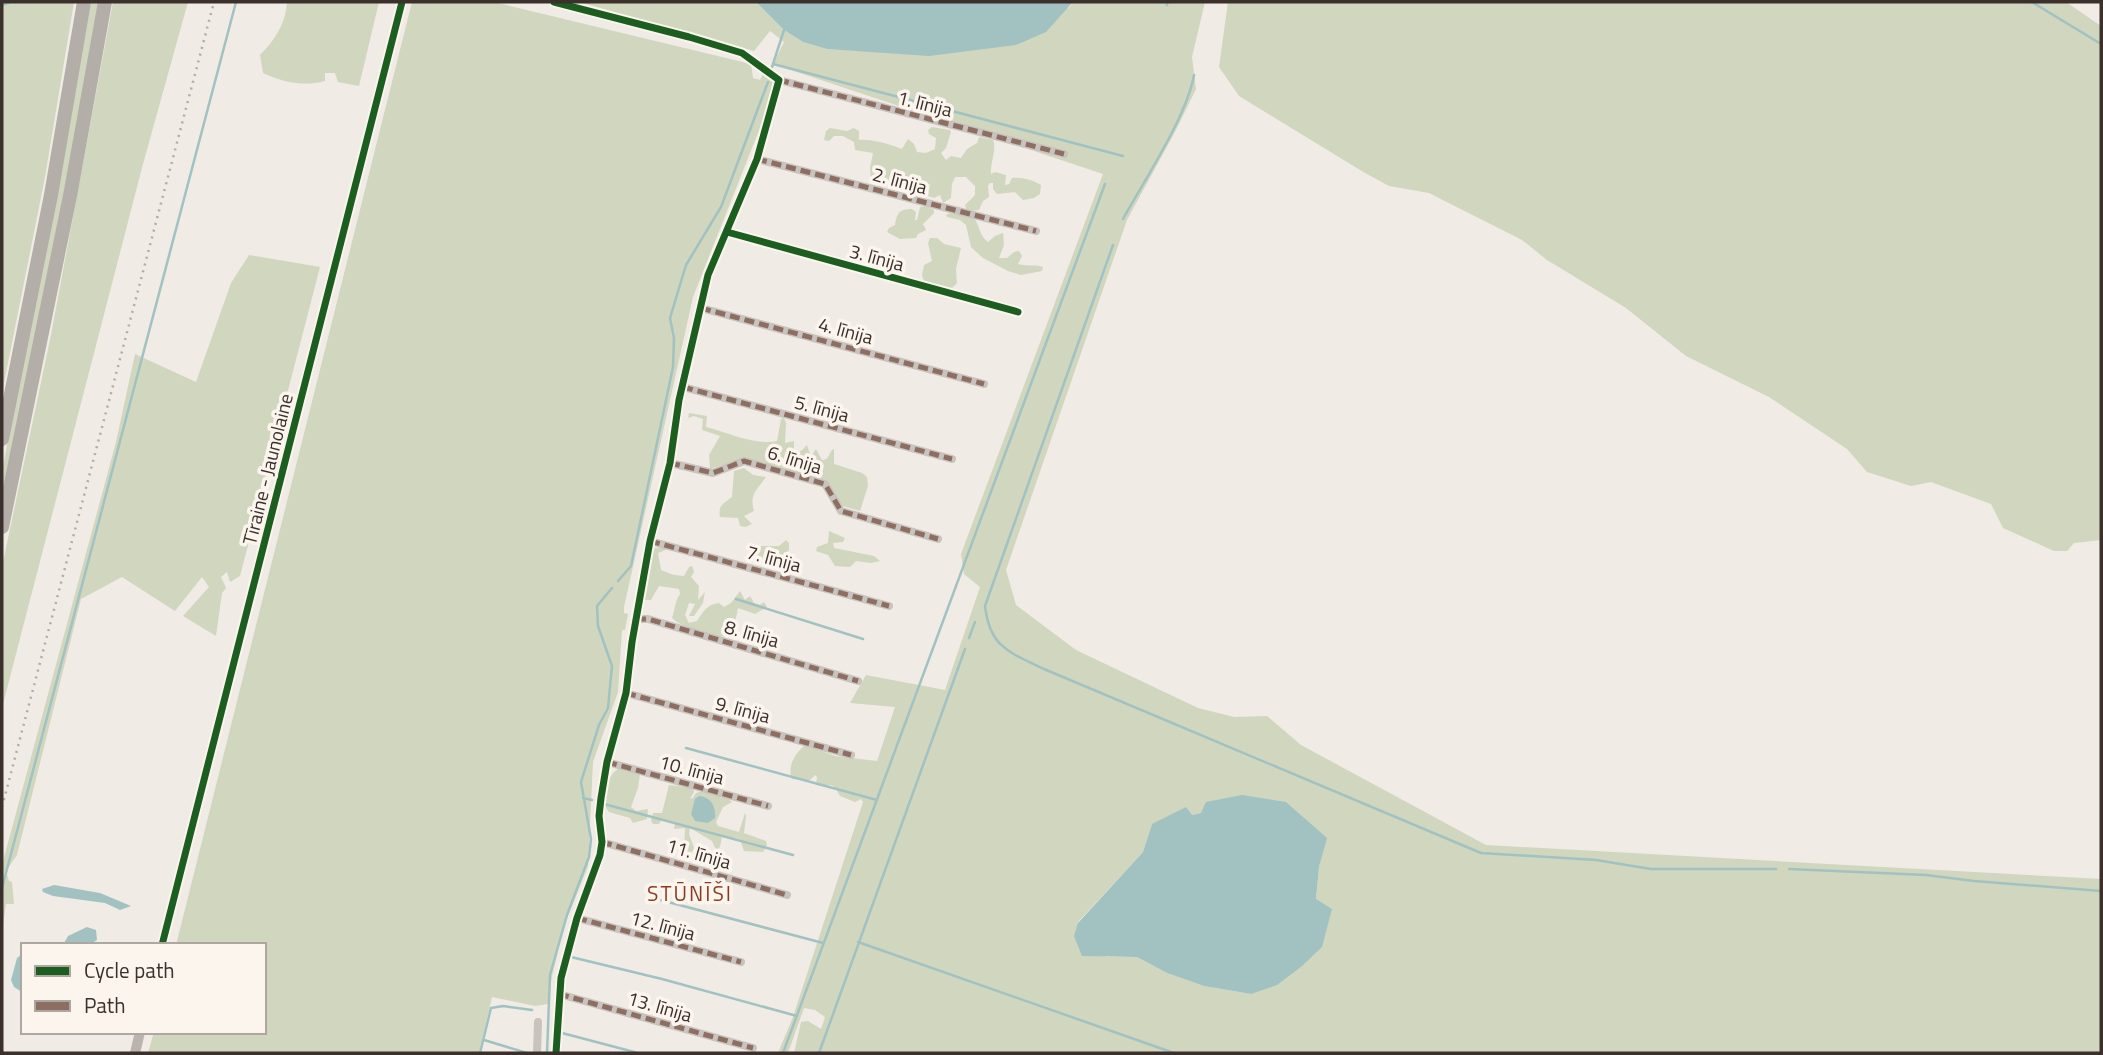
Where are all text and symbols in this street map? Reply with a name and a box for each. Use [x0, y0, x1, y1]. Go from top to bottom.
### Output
street label: 1. līnija [895, 82, 956, 124]
street label: 2. līnija [869, 159, 931, 201]
street label: 3. līnija [846, 236, 908, 278]
street label: 4. līnija [815, 309, 877, 351]
street label: 5. līnija [791, 387, 853, 429]
street label: Tīraine - Jaunolaine [234, 390, 300, 548]
street label: 6. līnija [764, 437, 826, 481]
street label: 7. līnija [743, 537, 805, 579]
street label: 8. līnija [721, 611, 783, 655]
street label: 9. līnija [712, 688, 774, 730]
street label: 10. līnija [656, 746, 728, 792]
street label: 11. līnija [663, 830, 735, 876]
district label: STŪNĪŠI [647, 877, 733, 909]
street label: 12. līnija [627, 902, 699, 948]
legend [21, 943, 266, 1034]
text: Cycle path [84, 954, 175, 986]
street label: 13. līnija [624, 983, 696, 1029]
text: Path [84, 989, 126, 1021]

